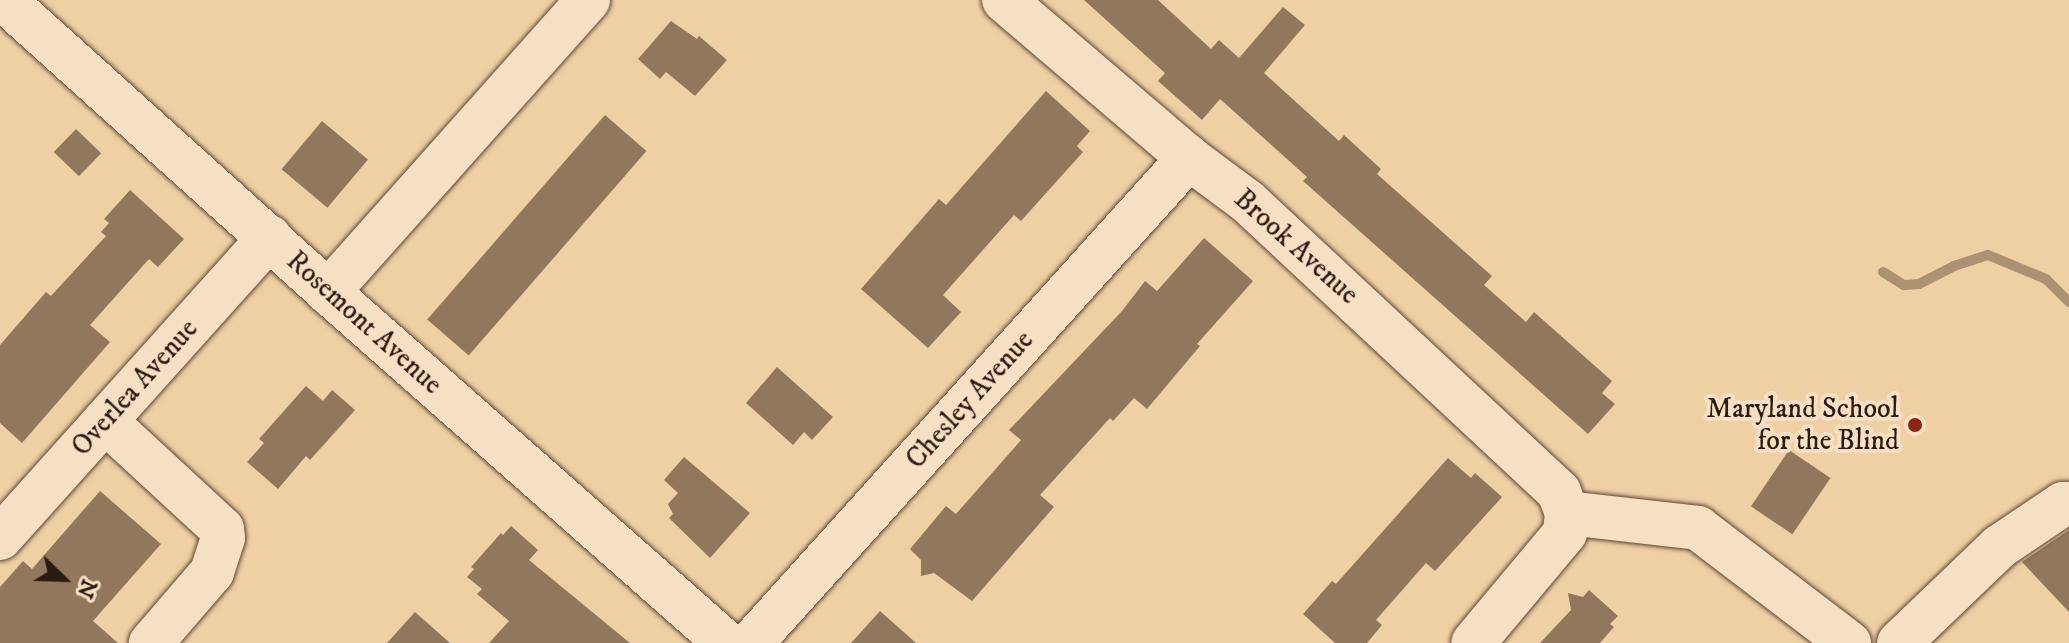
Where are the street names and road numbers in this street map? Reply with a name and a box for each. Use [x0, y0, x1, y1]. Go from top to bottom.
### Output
street label: Brook Avenue [1227, 182, 1365, 312]
street label: Rosemont Avenue [279, 244, 449, 402]
street label: Overlea Avenue [65, 313, 205, 463]
street label: Chesley Avenue [899, 324, 1041, 476]

